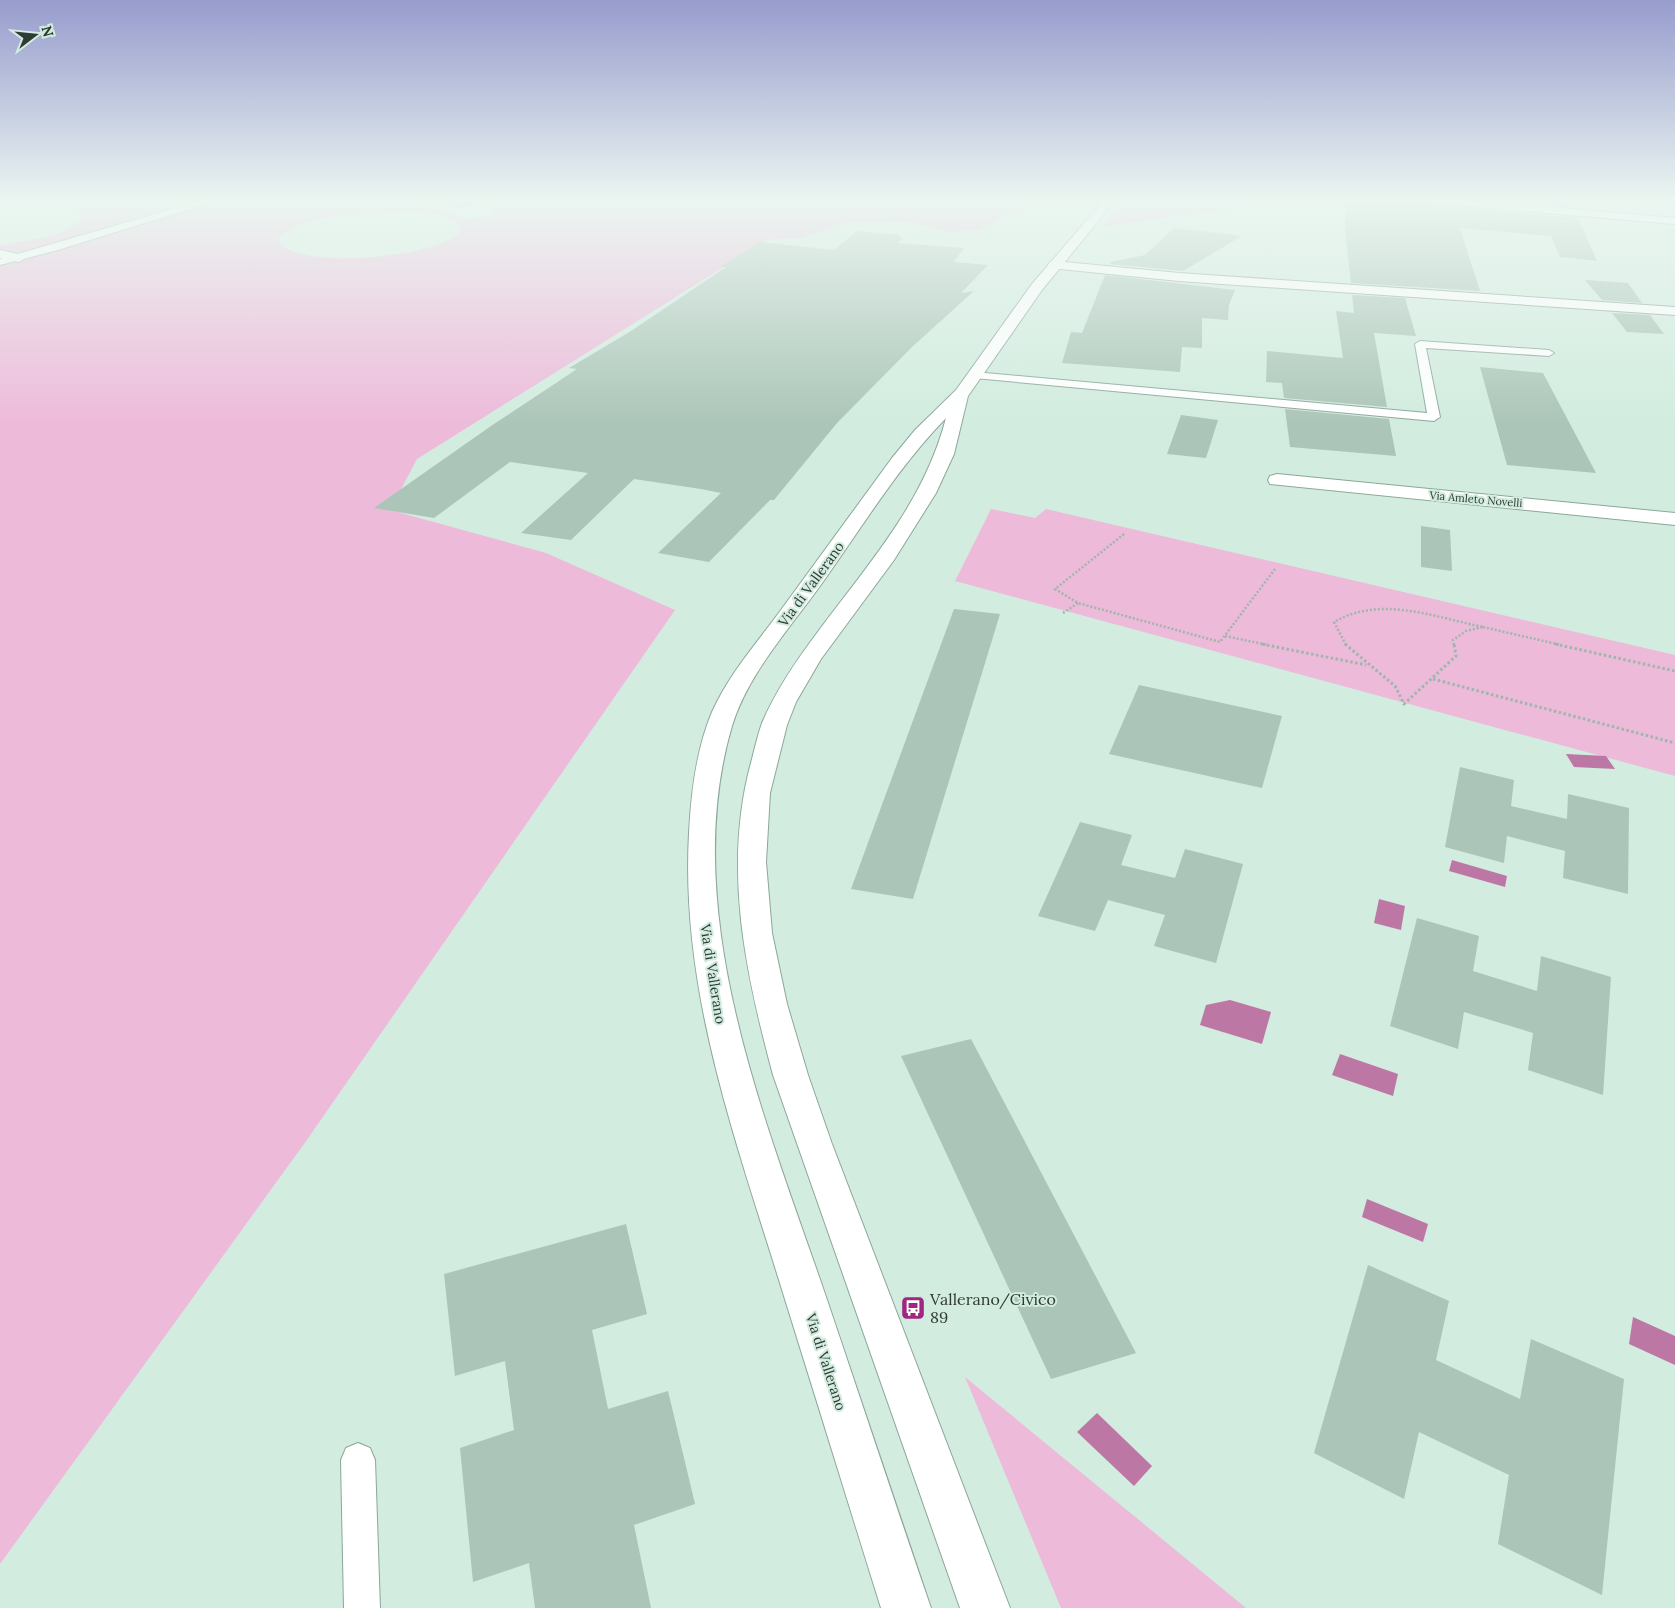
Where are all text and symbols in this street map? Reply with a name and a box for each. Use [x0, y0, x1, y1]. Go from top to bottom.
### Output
north arrow [10, 10, 60, 60]
text: N [37, 24, 58, 39]
street label: Via Amleto Novelli [1428, 488, 1523, 510]
street label: Via di Vallerano [773, 538, 848, 631]
street label: Via di Vallerano [696, 922, 730, 1025]
place label: Vallerano/Civico 89 [929, 1289, 1056, 1327]
bus stop icon: Vallerano/Civico 89 [900, 1295, 926, 1321]
street label: Via di Vallerano [802, 1310, 850, 1413]

